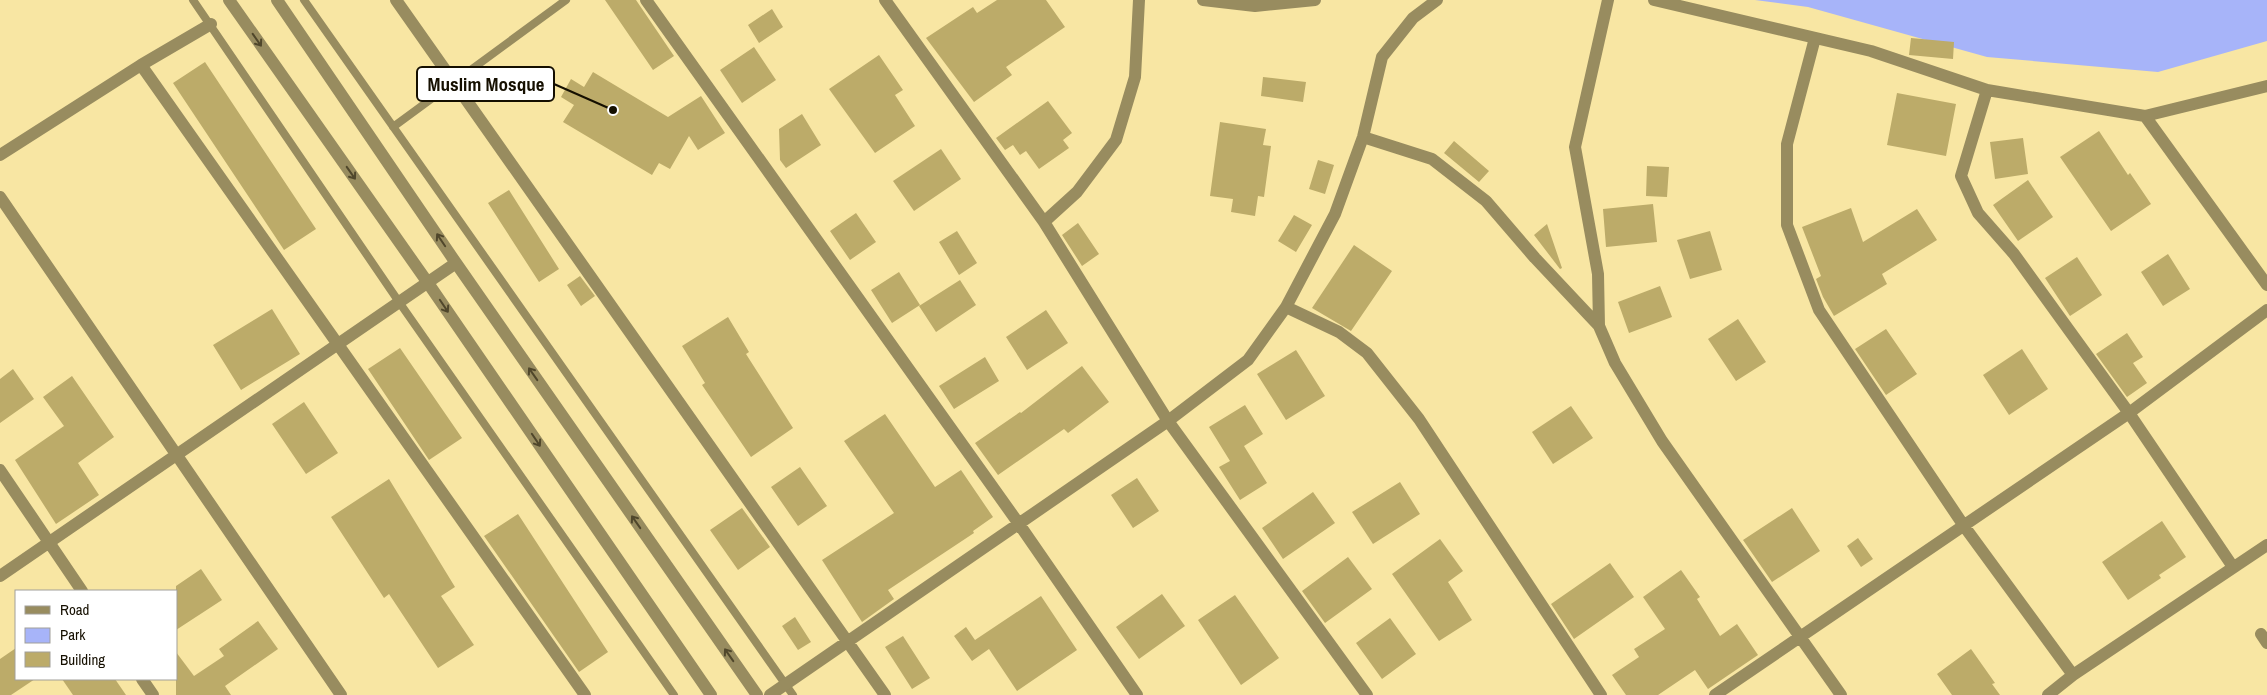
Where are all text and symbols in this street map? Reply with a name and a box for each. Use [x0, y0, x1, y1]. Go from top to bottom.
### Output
one-way arrow [252, 33, 262, 47]
callout: Muslim Mosque [417, 67, 554, 101]
text: Muslim Mosque [428, 71, 545, 97]
one-way arrow [346, 165, 356, 179]
one-way arrow [436, 233, 446, 247]
one-way arrow [439, 298, 449, 312]
one-way arrow [528, 367, 538, 381]
one-way arrow [531, 432, 541, 446]
one-way arrow [631, 515, 641, 529]
legend [15, 590, 178, 680]
text: Road [60, 599, 89, 620]
text: Park [60, 624, 86, 645]
one-way arrow [724, 648, 734, 662]
text: Building [60, 649, 105, 670]

